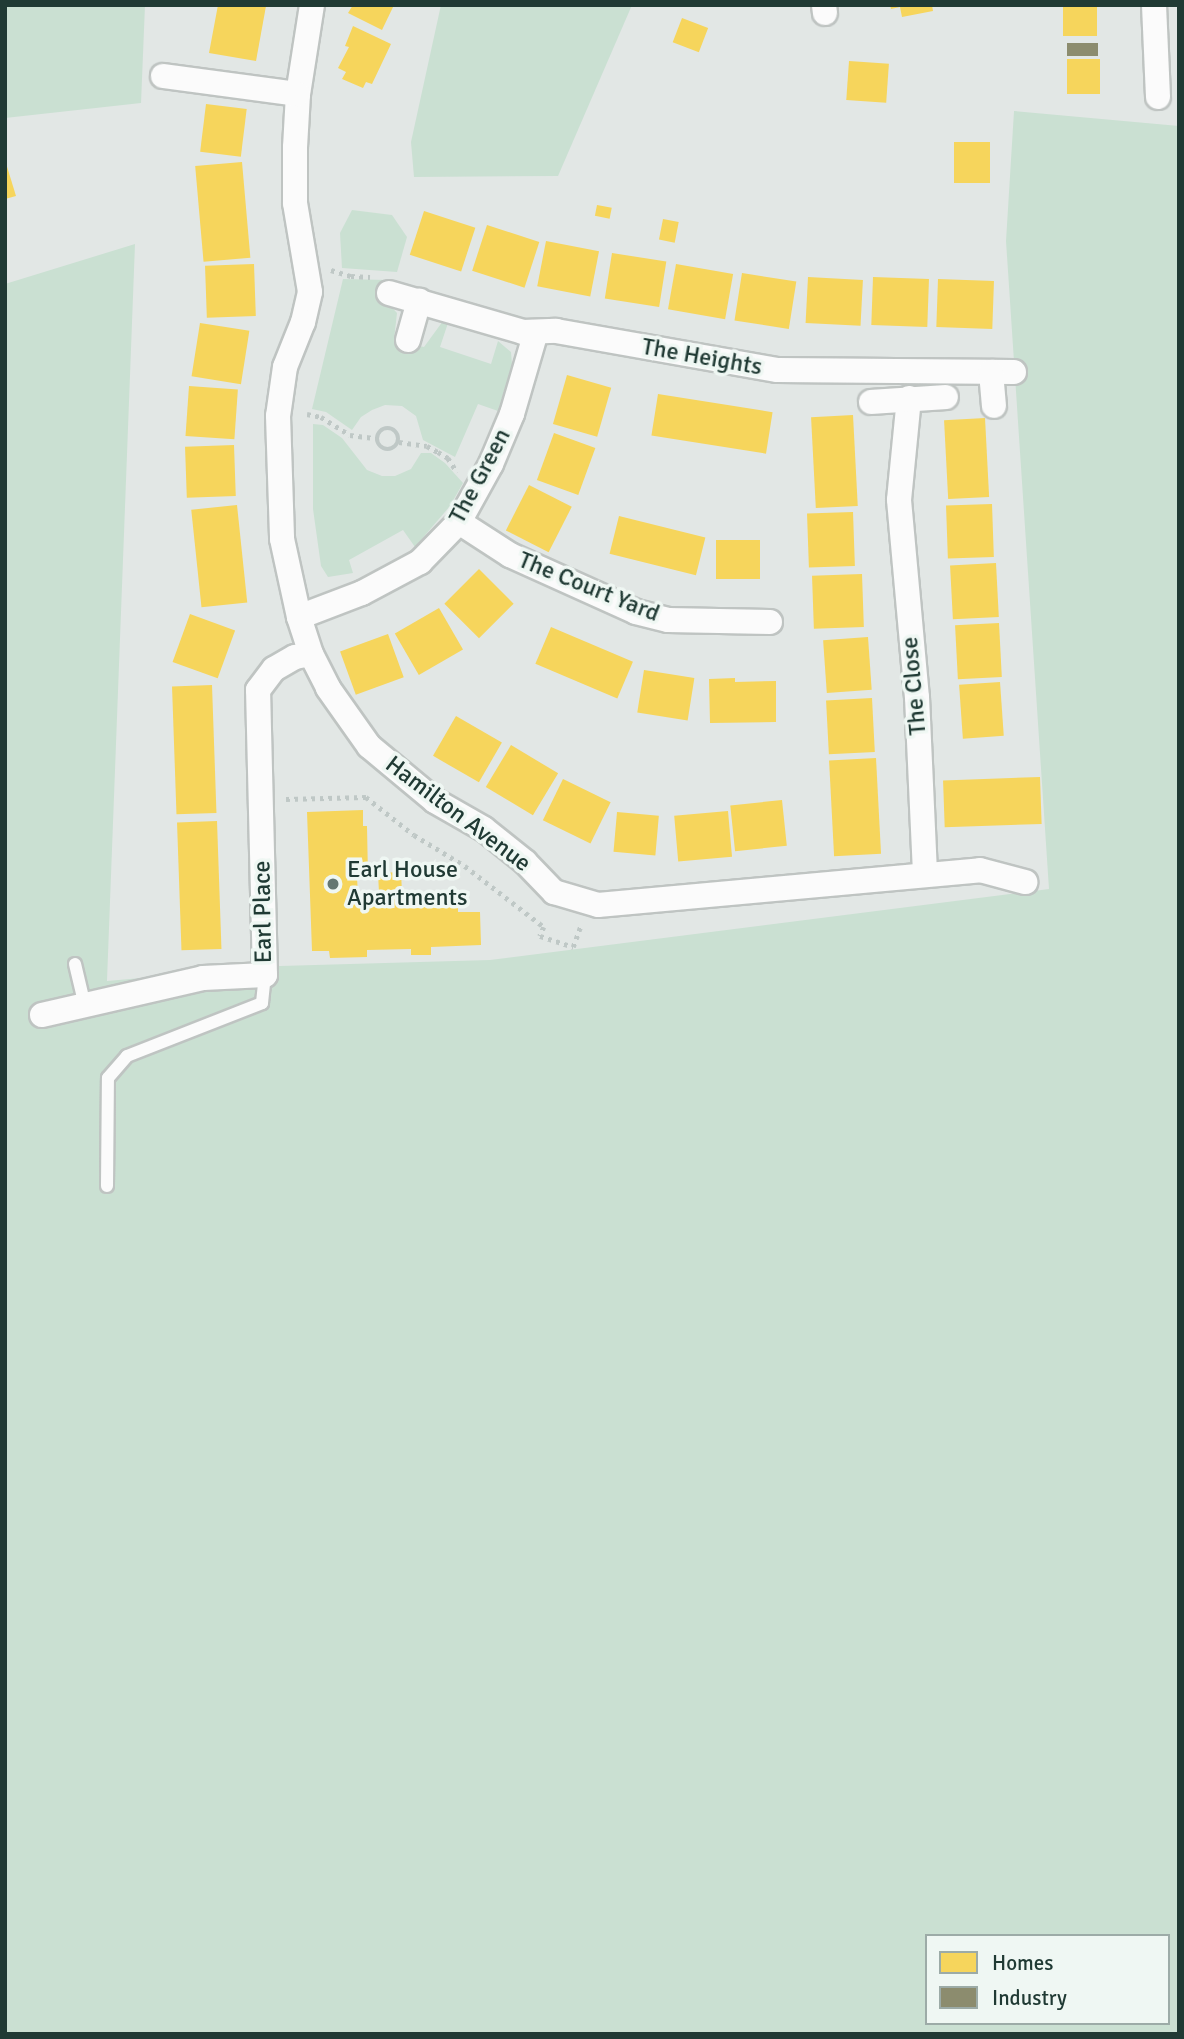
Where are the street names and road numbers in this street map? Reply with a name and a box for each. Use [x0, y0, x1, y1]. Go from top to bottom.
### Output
street label: The Heights [640, 332, 764, 382]
street label: The Green [443, 424, 517, 528]
street label: The Court Yard [514, 546, 664, 628]
street label: The Close [895, 636, 933, 736]
street label: Hamilton Avenue [380, 750, 536, 878]
street label: Earl Place [248, 860, 278, 964]

